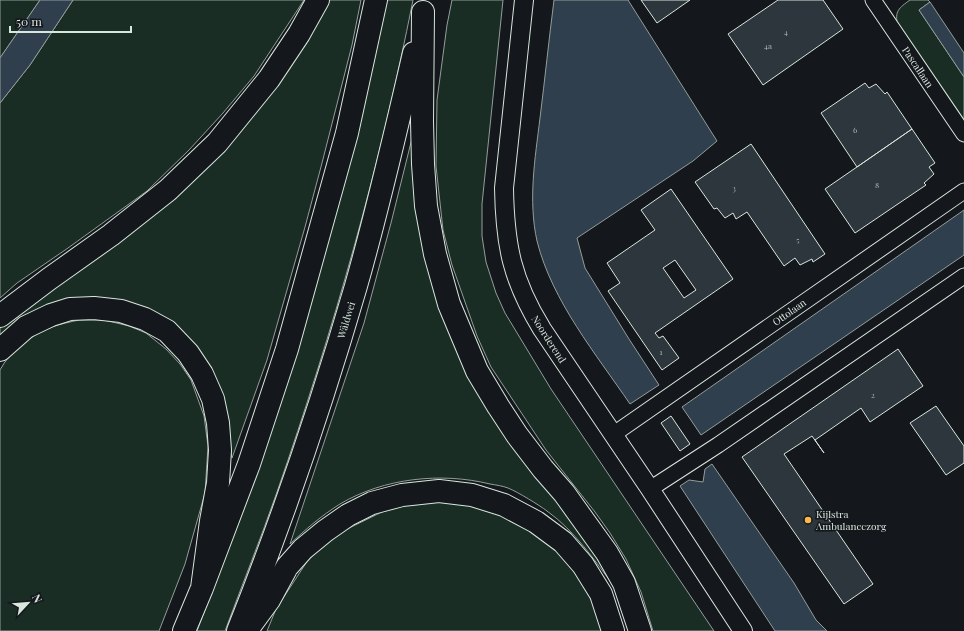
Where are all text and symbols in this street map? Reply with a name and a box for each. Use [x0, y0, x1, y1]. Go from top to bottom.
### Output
scale bar [10, 8, 131, 34]
text: 50 m [16, 13, 42, 29]
house number: 4 [784, 26, 788, 37]
house number: 4a [764, 40, 772, 51]
street label: Pascallaan [899, 44, 937, 90]
house number: 6 [853, 124, 857, 135]
house number: 8 [875, 179, 879, 190]
house number: 3 [732, 182, 736, 193]
house number: 5 [796, 234, 800, 245]
street label: Ottolaan [769, 295, 809, 329]
street label: Wâldwei [334, 300, 358, 341]
street label: Noorderend [528, 313, 570, 366]
house number: 1 [660, 346, 663, 357]
house number: 2 [871, 389, 875, 400]
place label: Kijlstra Ambulancezorg [815, 507, 887, 533]
marker: Kijlstra Ambulancezorg [803, 515, 813, 525]
north arrow [8, 583, 48, 623]
text: N [29, 592, 46, 605]

